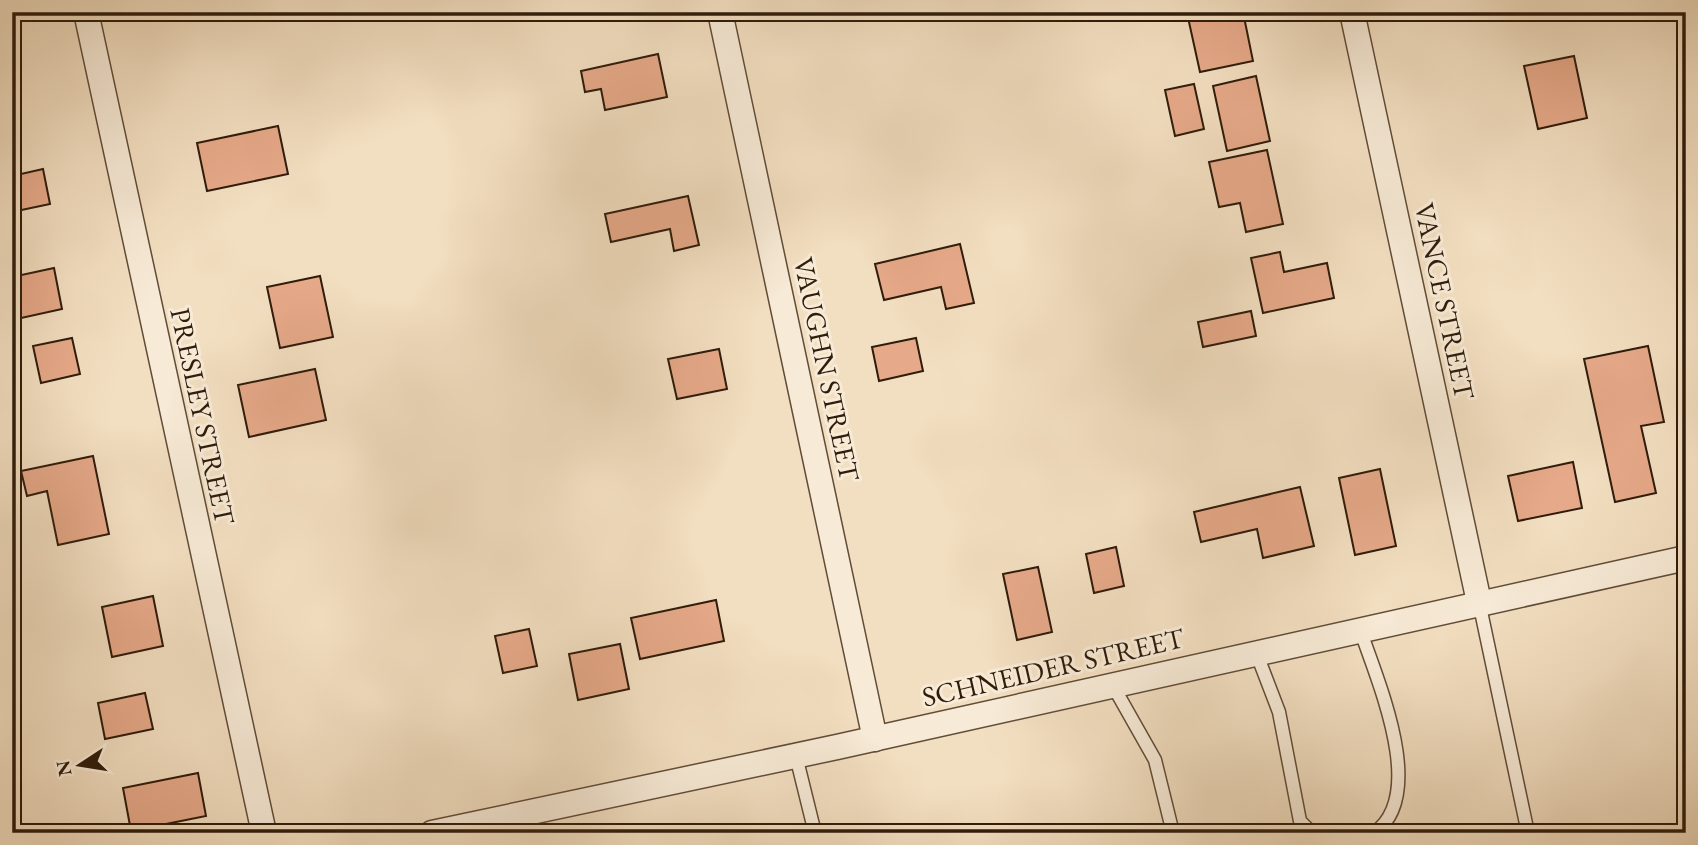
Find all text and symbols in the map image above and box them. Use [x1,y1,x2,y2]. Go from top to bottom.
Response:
street label: VANCE STREET [1407,199,1483,403]
street label: VAUGHN STREET [786,254,868,485]
street label: PRESLEY STREET [162,305,244,528]
street label: SCHNEIDER STREET [919,619,1188,715]
north arrow [46,730,116,800]
text: N [50,758,78,779]

